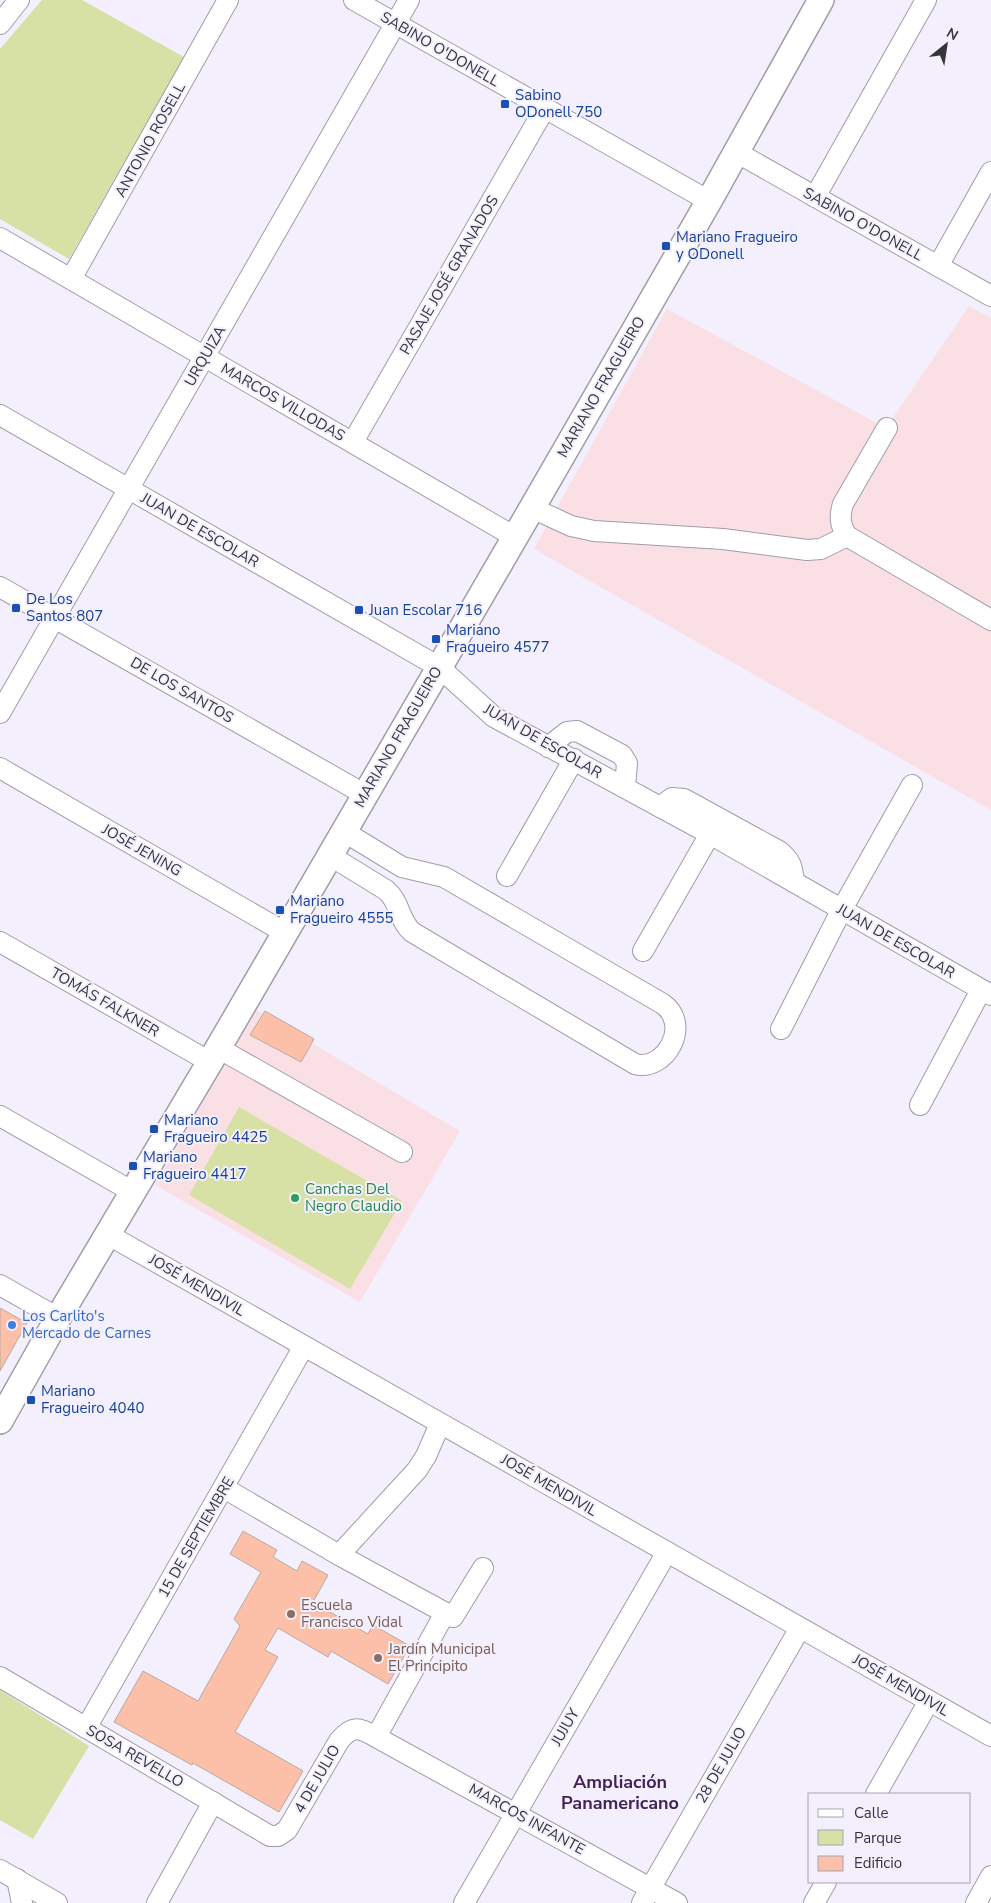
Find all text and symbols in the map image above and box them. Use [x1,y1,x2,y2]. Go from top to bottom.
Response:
street label: SABINO O'DONELL [377,7,503,91]
north arrow [921,20,971,70]
text: N [943,23,962,45]
street label: ANTONIO ROSELL [110,79,190,201]
place label: Sabino ODonell 750 [515,85,602,122]
marker: Sabino ODonell 750 [499,98,511,110]
street label: SABINO O'DONELL [799,183,927,265]
street label: PASAJE JOSÉ GRANADOS [395,192,503,358]
place label: Mariano Fragueiro y ODonell [676,227,798,264]
marker: Mariano Fragueiro y ODonell [660,240,672,252]
street label: MARIANO FRAGUEIRO [552,313,650,461]
street label: URQUIZA [180,322,230,390]
street label: MARCOS VILLODAS [217,358,349,446]
street label: JUAN DE ESCOLAR [136,488,263,572]
place label: De Los Santos 807 [26,589,103,626]
place label: Juan Escolar 716 [368,600,482,620]
marker: De Los Santos 807 [10,602,22,614]
marker: Juan Escolar 716 [353,604,365,616]
place label: Mariano Fragueiro 4577 [446,620,549,657]
marker: Mariano Fragueiro 4577 [430,633,442,645]
street label: DE LOS SANTOS [127,652,237,728]
street label: MARIANO FRAGUEIRO [349,663,447,811]
street label: JUAN DE ESCOLAR [479,699,606,783]
street label: JOSÉ JENING [98,819,185,881]
place label: Mariano Fragueiro 4555 [290,891,393,928]
street label: JUAN DE ESCOLAR [832,899,959,983]
marker: Mariano Fragueiro 4555 [274,904,286,916]
street label: TOMÁS FALKNER [47,963,163,1041]
place label: Mariano Fragueiro 4425 [164,1110,267,1147]
marker: Mariano Fragueiro 4425 [148,1123,160,1135]
place label: Mariano Fragueiro 4417 [143,1147,246,1184]
marker: Mariano Fragueiro 4417 [127,1160,139,1172]
place label: Canchas Del Negro Claudio [305,1179,402,1216]
marker: Canchas Del Negro Claudio [289,1192,301,1204]
street label: JOSÉ MENDIVIL [144,1249,249,1321]
place label: Los Carlito's Mercado de Carnes [22,1306,151,1343]
marker: Los Carlito's Mercado de Carnes [6,1319,18,1331]
place label: Mariano Fragueiro 4040 [41,1381,144,1418]
marker: Mariano Fragueiro 4040 [25,1394,37,1406]
street label: JOSÉ MENDIVIL [496,1449,601,1521]
street label: 15 DE SEPTIEMBRE [153,1473,239,1601]
place label: Escuela Francisco Vidal [301,1595,403,1632]
marker: Escuela Francisco Vidal [285,1608,297,1620]
place label: Jardín Municipal El Principito [387,1639,496,1676]
street label: JOSÉ MENDIVIL [848,1649,953,1721]
marker: Jardín Municipal El Principito [372,1652,384,1664]
street label: JUJUY [546,1704,584,1750]
street label: SOSA REVELLO [82,1720,188,1792]
street label: 28 DE JULIO [691,1723,751,1807]
street label: 4 DE JULIO [289,1741,345,1817]
district label: Ampliación Panamericano [561,1770,679,1815]
street label: MARCOS INFANTE [465,1779,589,1859]
legend [808,1793,971,1883]
text: Calle [854,1803,889,1823]
text: Parque [854,1828,902,1848]
text: Edificio [854,1853,902,1873]

